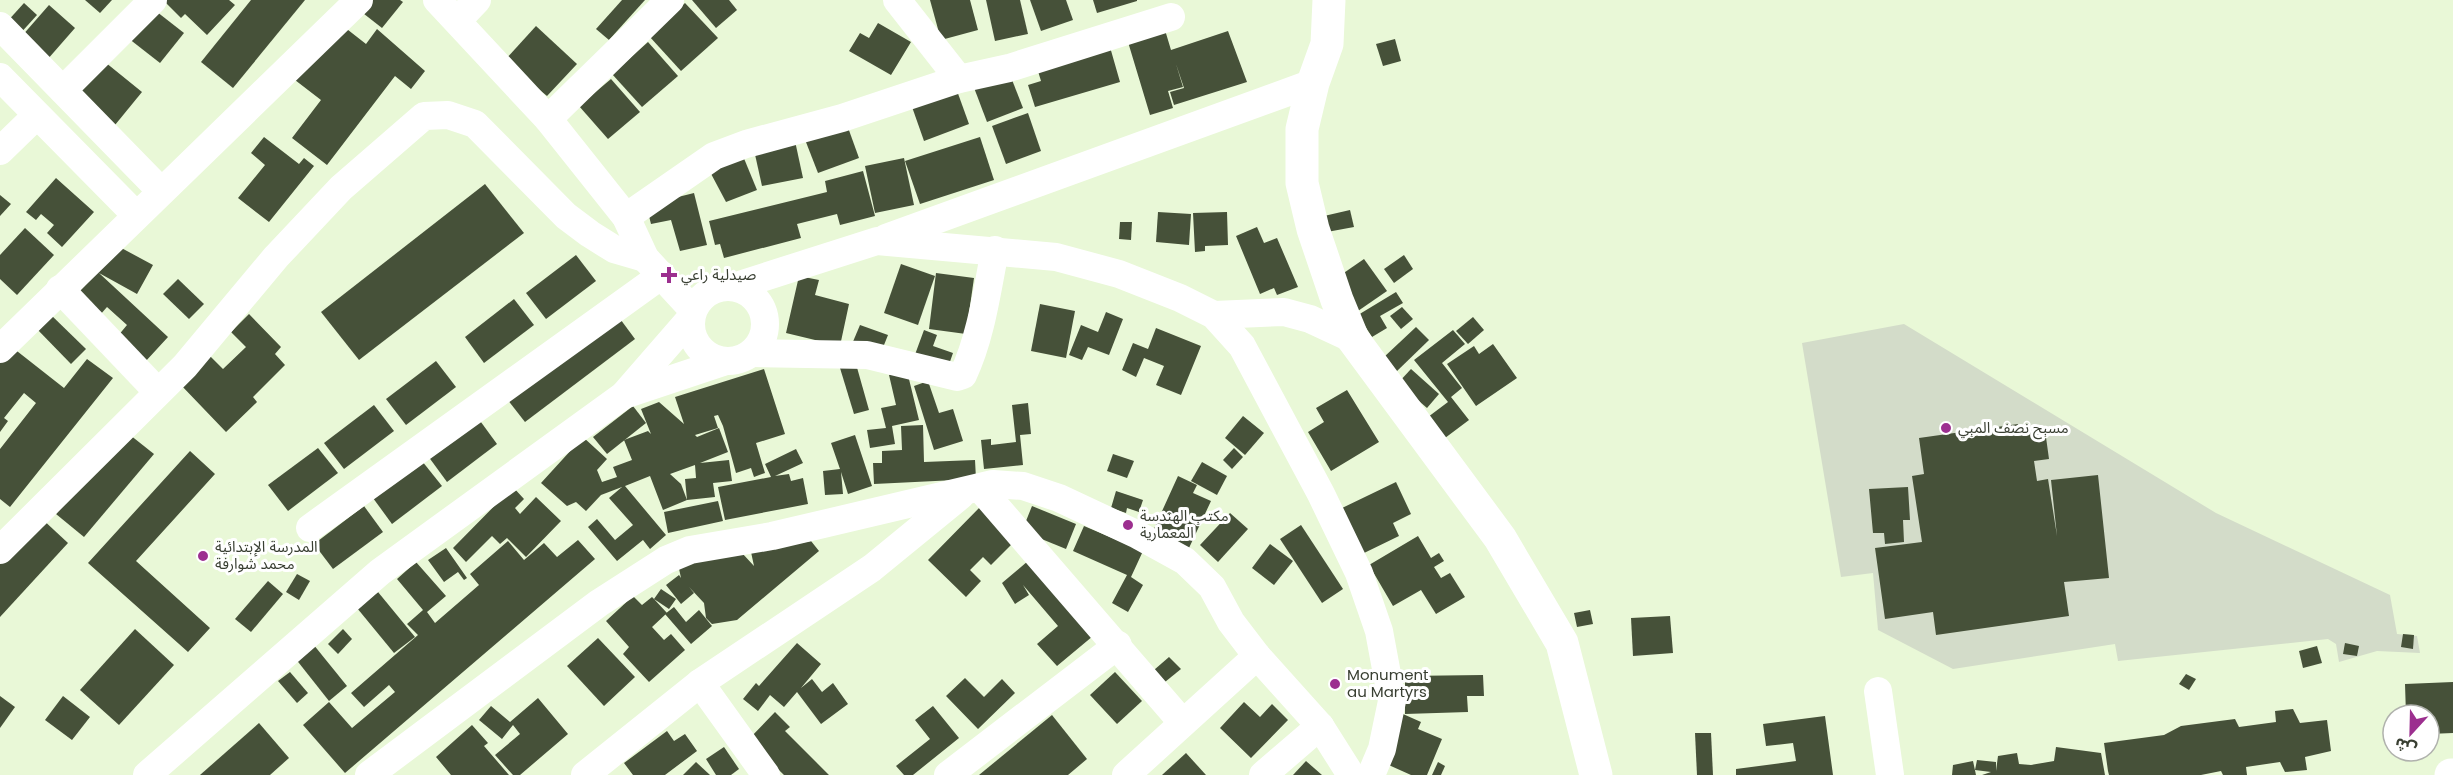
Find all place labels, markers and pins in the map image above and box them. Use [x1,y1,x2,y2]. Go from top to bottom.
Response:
place label: صيدلية راعي [681,264,756,286]
marker: صيدلية راعي [662,268,676,282]
place label: مسبح نصف المبي [1958,417,2069,440]
marker: مسبح نصف المبي [1939,421,1953,435]
place label: مكتب الهندسة المعمارية [1140,505,1229,543]
marker: مكتب الهندسة المعمارية [1121,518,1135,532]
place label: المدرسة الإبتدائية محمد شوارفة [215,536,318,574]
marker: المدرسة الإبتدائية محمد شوارفة [196,549,210,563]
place label: Monument au Martyrs [1347,664,1429,702]
marker: Monument au Martyrs [1328,677,1342,691]

